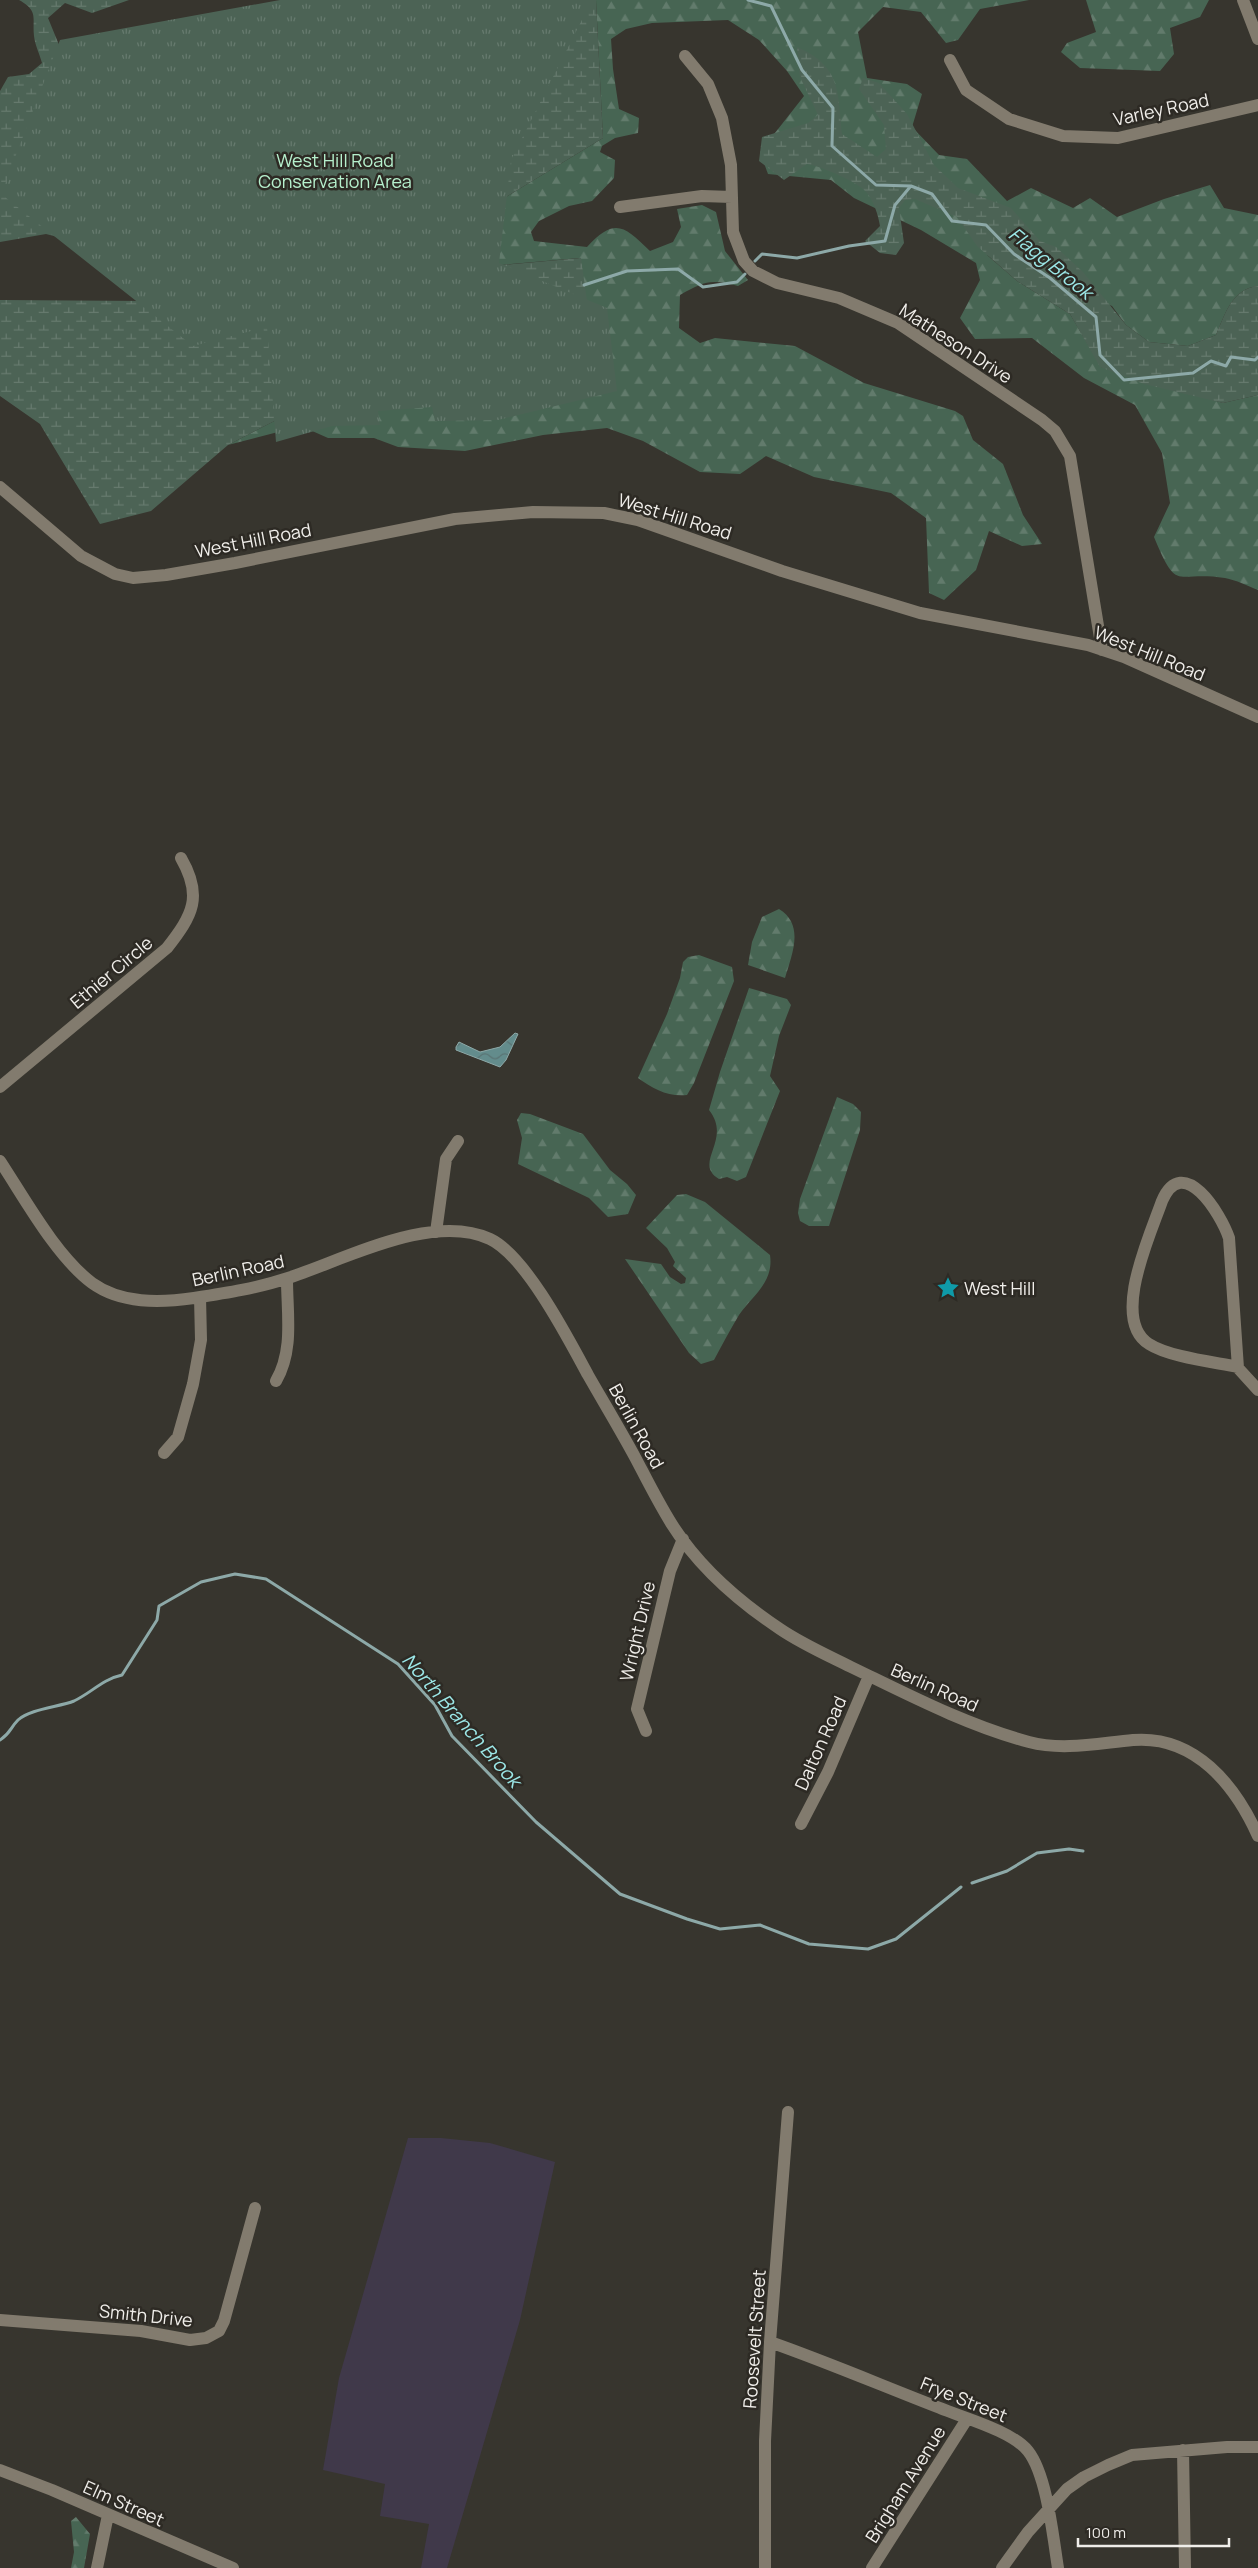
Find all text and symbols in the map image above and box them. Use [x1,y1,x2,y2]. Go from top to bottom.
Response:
street label: Varley Road [1111,87,1211,131]
park label: West Hill Road Conservation Area [258,148,412,193]
water label: Flagg Brook [1004,221,1100,307]
street label: Matheson Drive [895,298,1017,388]
street label: West Hill Road [615,487,735,545]
street label: West Hill Road [193,517,313,563]
street label: West Hill Road [1091,620,1209,686]
street label: Ethier Circle [65,930,157,1014]
street label: Berlin Road [190,1249,286,1291]
place icon: West Hill [935,1275,961,1301]
place label: West Hill [964,1276,1035,1300]
street label: Berlin Road [604,1379,670,1473]
street label: Wright Drive [614,1579,660,1683]
water label: North Branch Brook [397,1648,529,1794]
street label: Berlin Road [887,1657,983,1717]
street label: Dalton Road [789,1692,851,1794]
street label: Roosevelt Street [737,2269,771,2409]
street label: Smith Drive [98,2298,194,2332]
street label: Frye Street [917,2371,1011,2427]
street label: Brigham Avenue [859,2421,951,2547]
street label: Elm Street [80,2475,168,2531]
scale bar [1078,2516,1229,2548]
text: 100 m [1086,2522,1126,2543]

